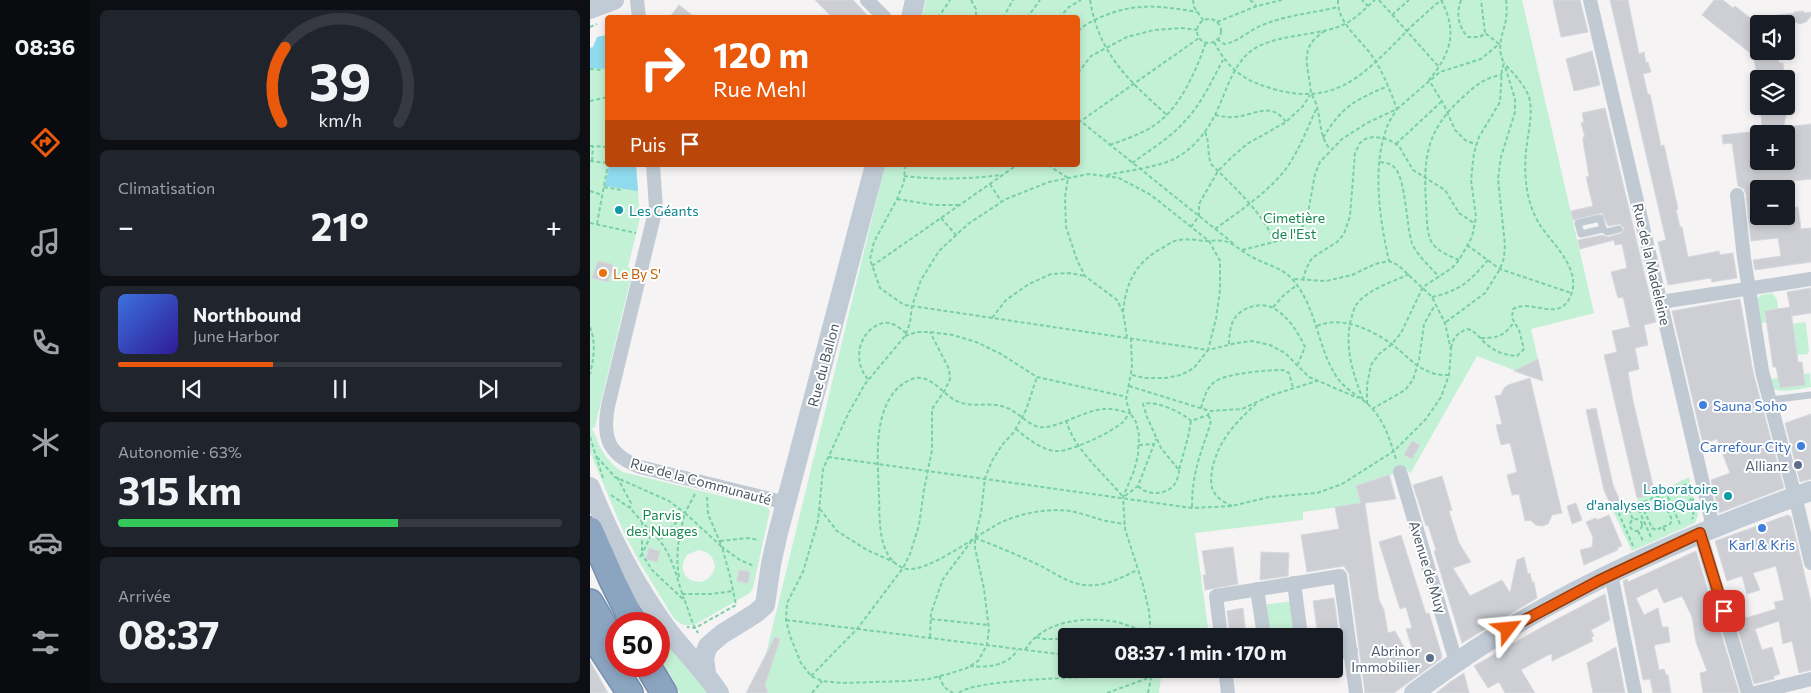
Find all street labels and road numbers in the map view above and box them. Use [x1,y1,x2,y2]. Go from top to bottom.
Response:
street label: Rue de la Madeleine [1630,201,1674,327]
street label: Rue du Ballon [804,321,842,409]
street label: Rue de la Communauté [629,454,773,508]
street label: Avenue de Muy [1406,519,1450,615]

